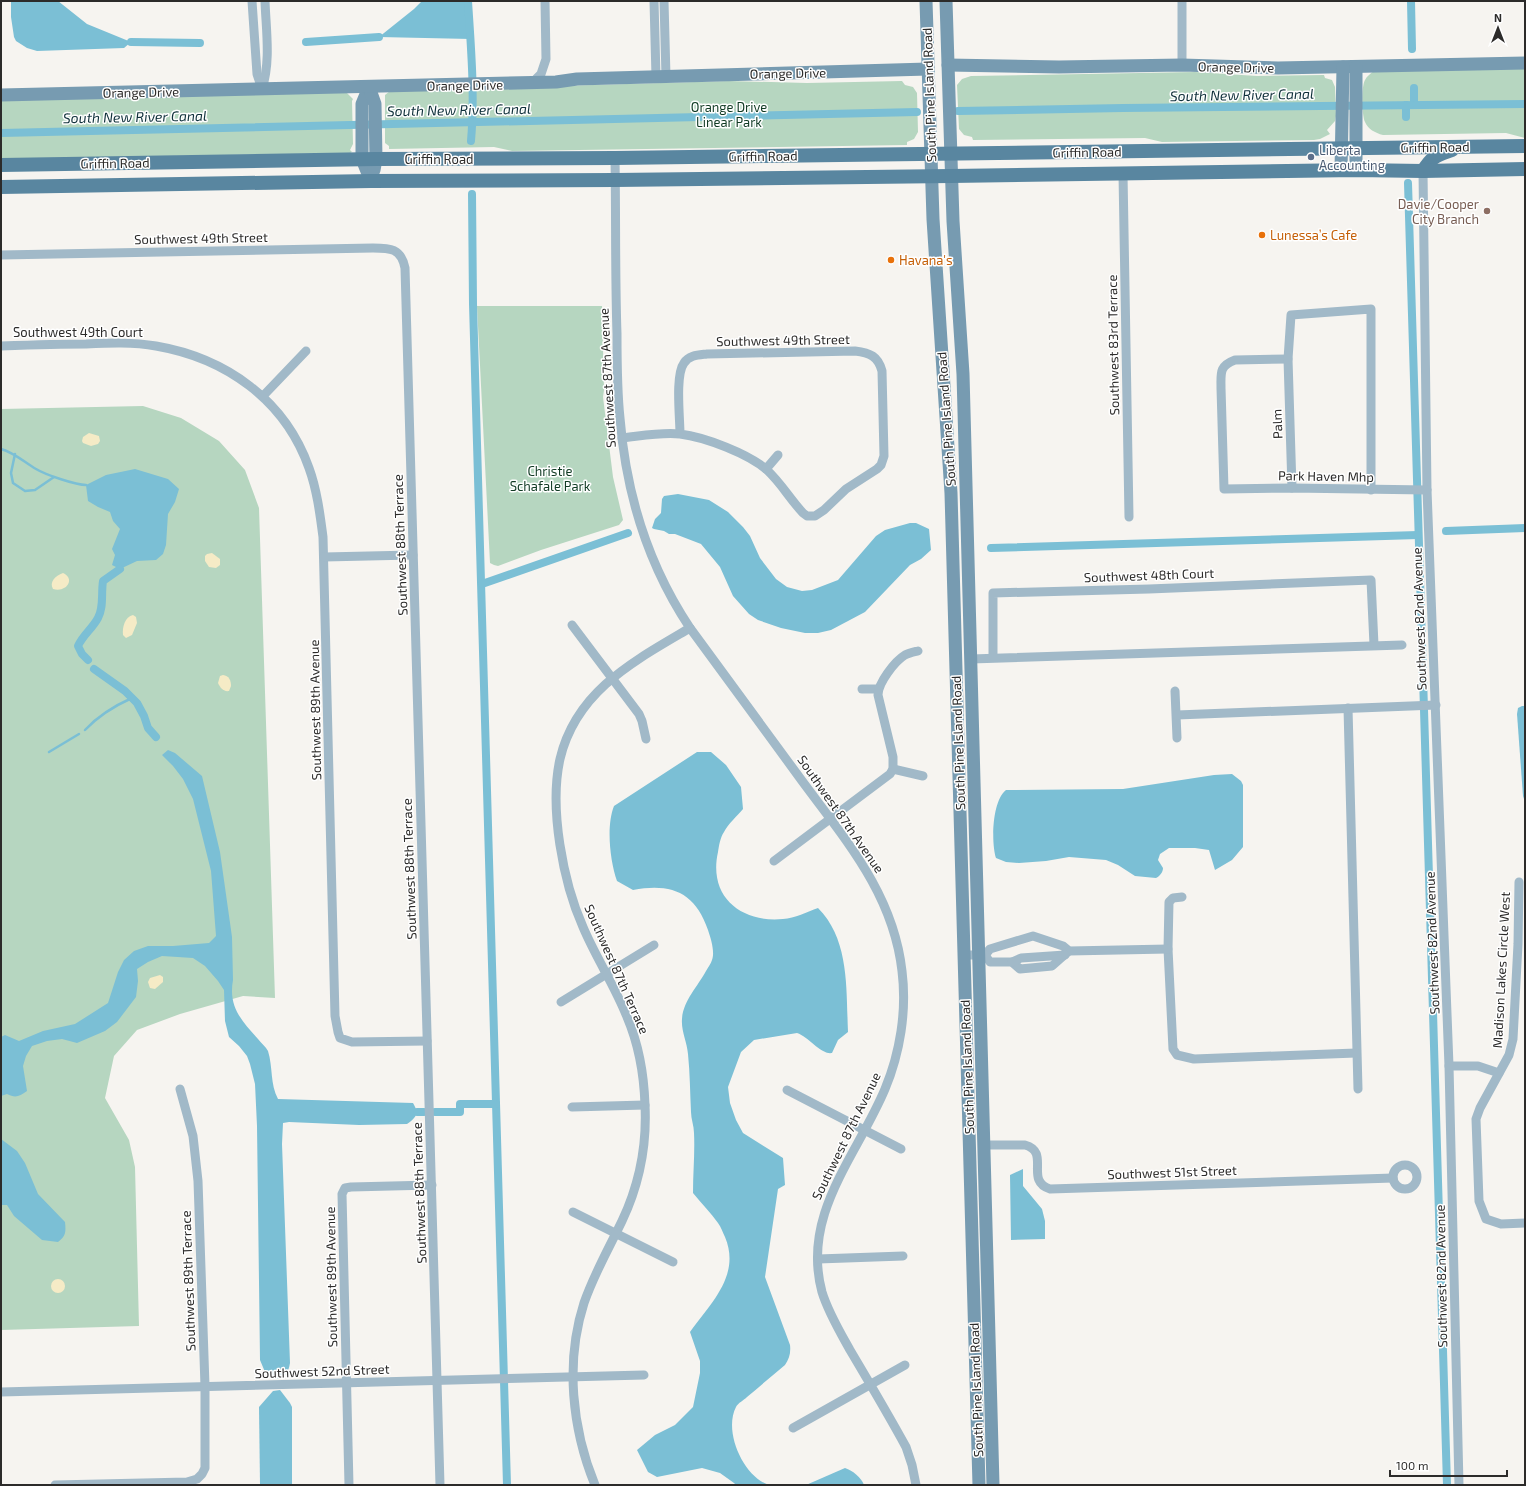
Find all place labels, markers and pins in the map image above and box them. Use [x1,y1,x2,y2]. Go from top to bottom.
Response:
place label: Liberta Accounting [1319,142,1385,173]
marker: Liberta Accounting [1306,152,1316,162]
place label: Davie/Cooper City Branch [1398,196,1479,227]
marker: Davie/Cooper City Branch [1482,206,1492,216]
place label: Lunessa’s Cafe [1270,227,1357,243]
marker: Lunessa’s Cafe [1257,230,1267,240]
place label: Havana's [899,252,953,268]
marker: Havana's [886,255,896,265]

